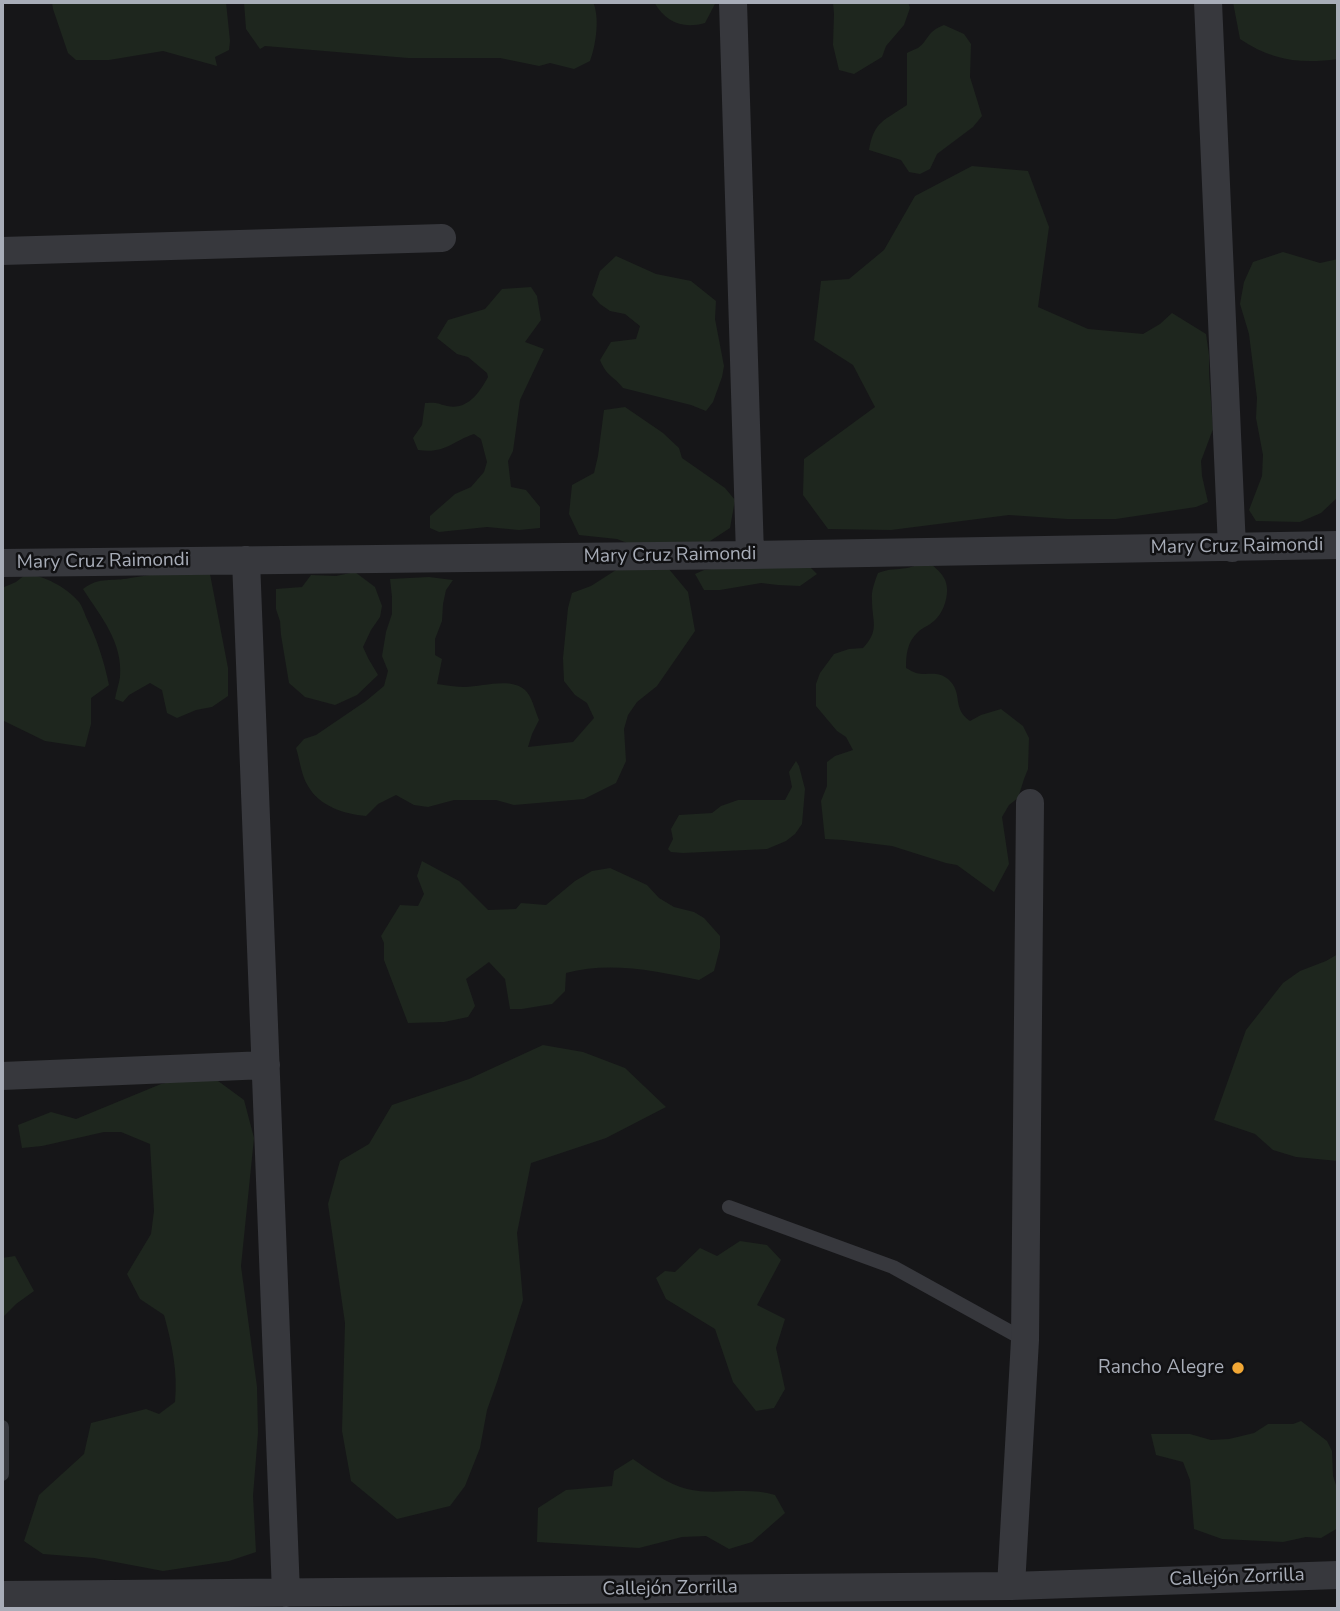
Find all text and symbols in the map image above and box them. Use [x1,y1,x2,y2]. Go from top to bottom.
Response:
street label: Mary Cruz Raimondi [1151,534,1323,560]
street label: Mary Cruz Raimondi [584,543,756,569]
street label: Mary Cruz Raimondi [17,549,189,575]
place label: Rancho Alegre [1098,1357,1224,1379]
marker: Rancho Alegre [1230,1360,1246,1376]
street label: Callejón Zorrilla [1169,1564,1305,1592]
street label: Callejón Zorrilla [602,1576,738,1602]

